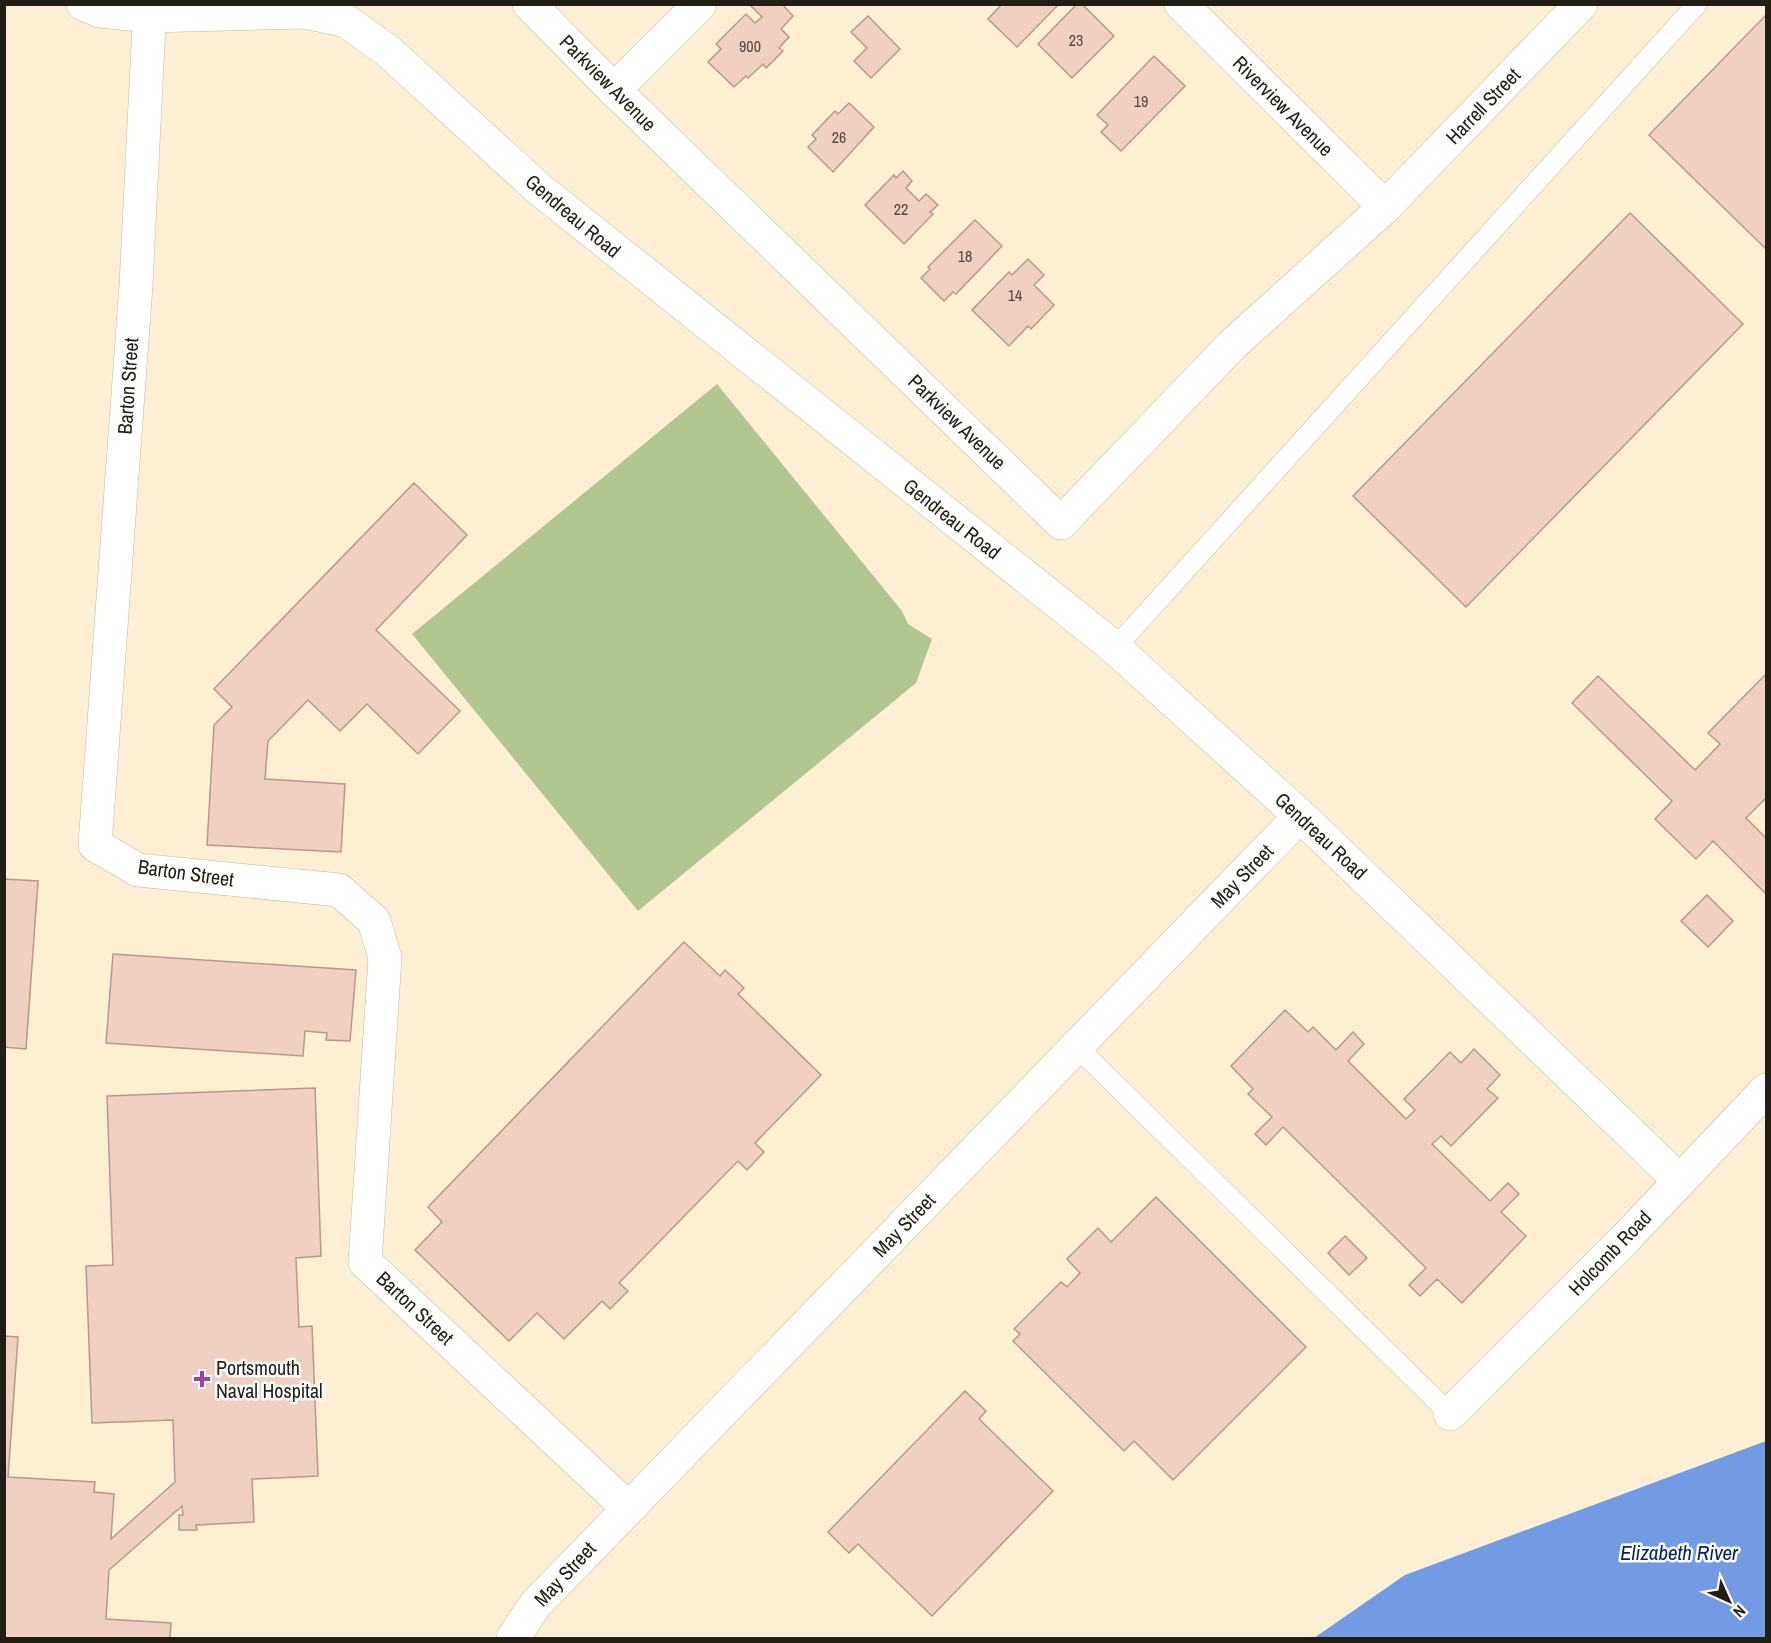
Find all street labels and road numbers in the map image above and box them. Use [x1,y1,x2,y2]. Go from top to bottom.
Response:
street label: Parkview Avenue [554,28,663,137]
street label: Riverview Avenue [1227,49,1340,162]
street label: Harrell Street [1439,61,1526,150]
street label: Gendreau Road [520,168,627,263]
street label: Barton Street [111,336,144,435]
street label: Parkview Avenue [902,368,1012,475]
street label: Gendreau Road [898,472,1007,565]
street label: Gendreau Road [1269,786,1373,885]
street label: May Street [1204,837,1279,914]
street label: Barton Street [136,852,236,893]
street label: May Street [866,1186,941,1263]
street label: Holcomb Road [1562,1204,1657,1301]
street label: Barton Street [371,1265,460,1351]
street label: May Street [528,1535,602,1612]

